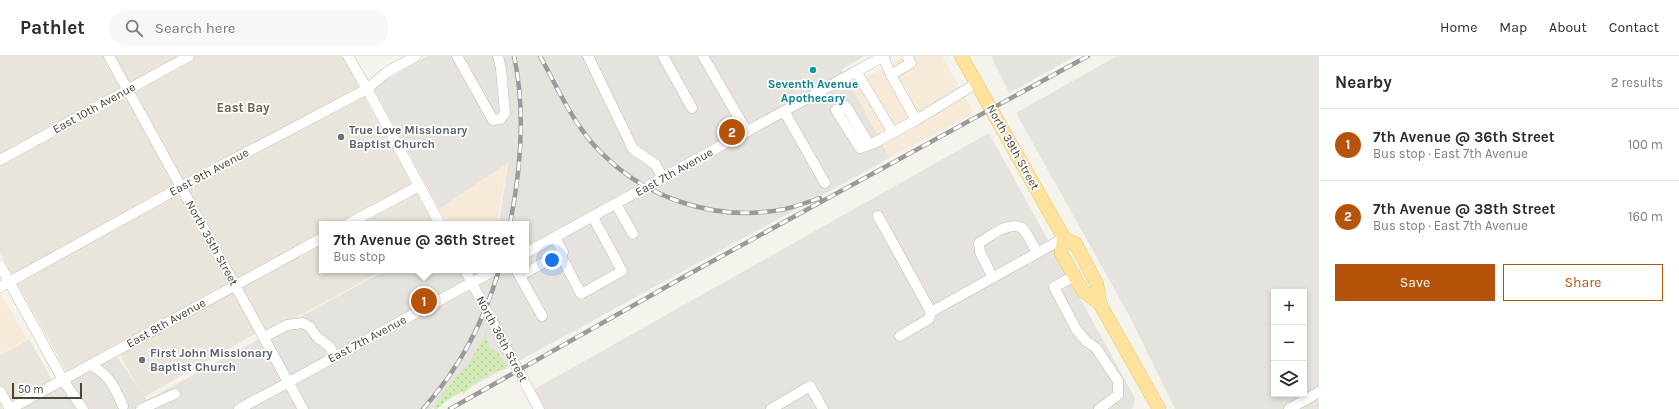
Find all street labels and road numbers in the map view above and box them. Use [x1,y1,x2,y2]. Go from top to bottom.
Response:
street label: East 10th Avenue [50,80,138,136]
street label: North 39th Street [984,102,1042,192]
street label: East 9th Avenue [167,145,251,199]
street label: East 7th Avenue [633,145,715,199]
street label: North 35th Street [183,198,241,288]
street label: North 36th Street [473,294,531,385]
street label: East 8th Avenue [124,295,208,351]
street label: East 7th Avenue [325,312,409,366]

